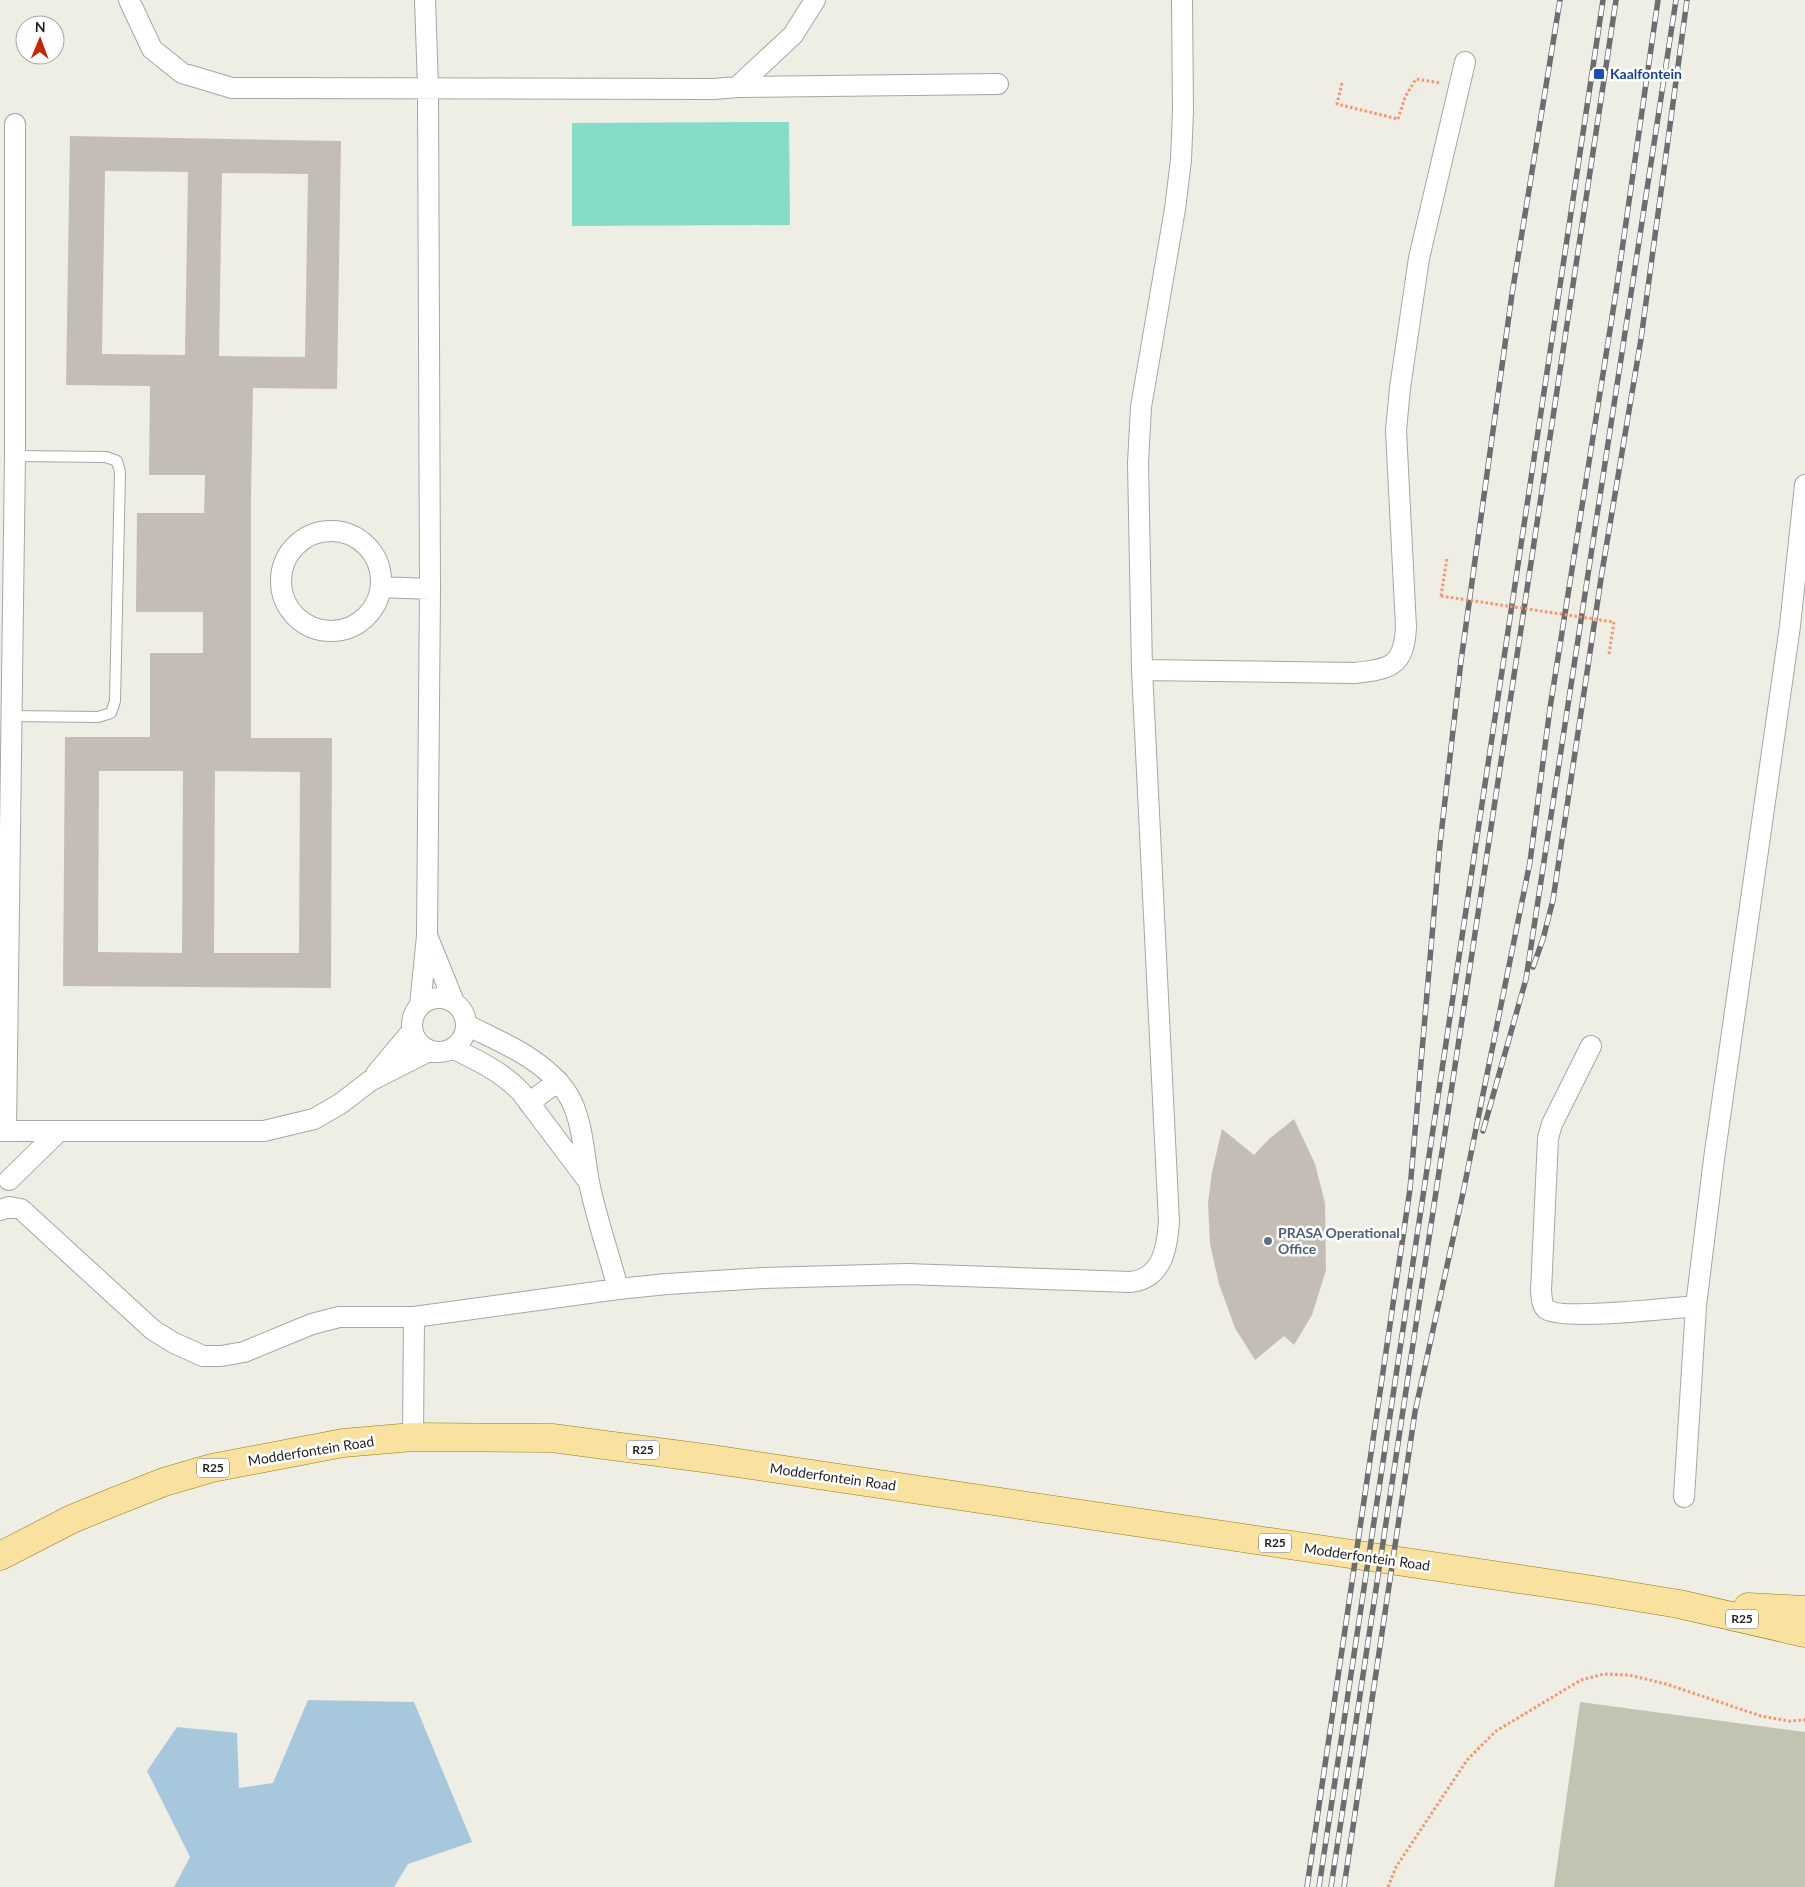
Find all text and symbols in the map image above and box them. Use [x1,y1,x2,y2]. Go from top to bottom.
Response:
north arrow [15,15,65,65]
text: N [35,18,46,35]
place label: Kaalfontein [1610,65,1682,82]
marker: Kaalfontein [1592,67,1606,81]
place label: PRASA Operational Office [1278,1224,1400,1257]
marker: PRASA Operational Office [1262,1235,1274,1247]
street label: Modderfontein Road [247,1432,375,1469]
road number: R25 [627,1440,659,1460]
road number: R25 [197,1459,229,1478]
street label: Modderfontein Road [769,1459,897,1494]
road number: R25 [1259,1534,1291,1552]
street label: Modderfontein Road [1303,1539,1431,1574]
road number: R25 [1726,1610,1758,1628]

